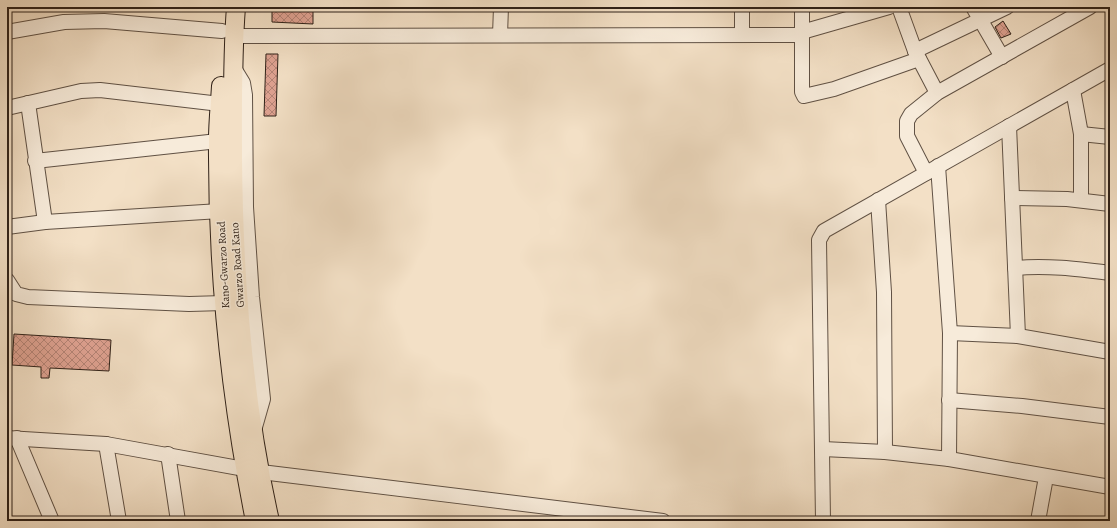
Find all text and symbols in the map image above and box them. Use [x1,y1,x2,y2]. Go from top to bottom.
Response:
street label: Kano-Gwarzo Road [214,221,233,309]
street label: Gwarzo Road Kano [227,221,248,308]

